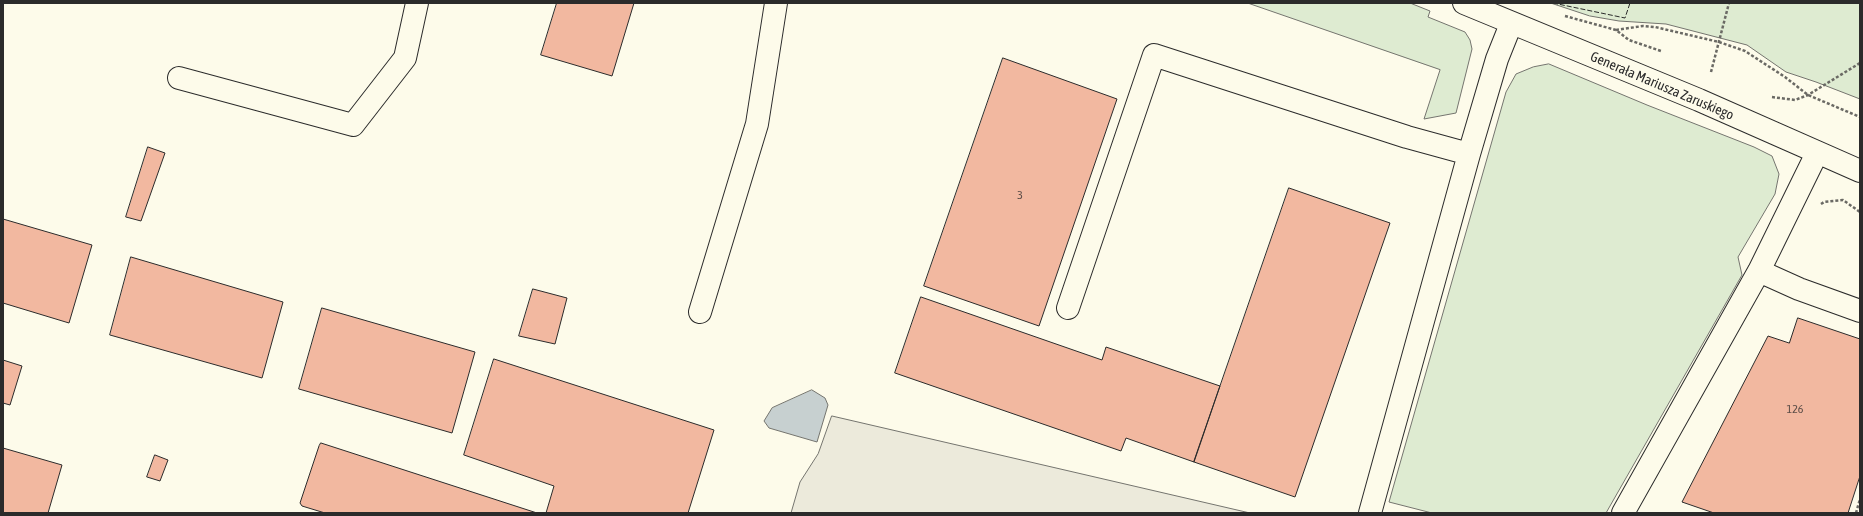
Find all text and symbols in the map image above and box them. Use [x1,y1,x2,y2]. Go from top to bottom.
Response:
street label: Generała Mariusza Zaruskiego [1588,48,1736,124]
house number: 3 [1017,188,1023,202]
house number: 126 [1787,402,1803,416]

